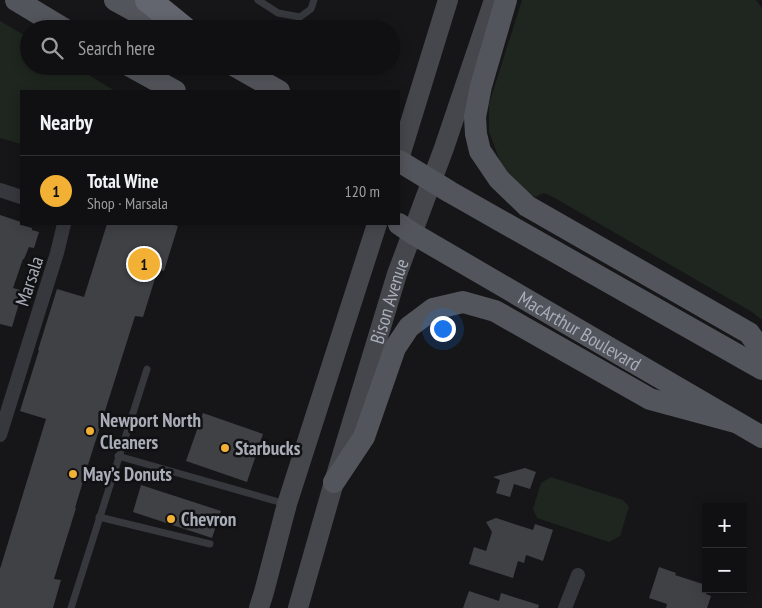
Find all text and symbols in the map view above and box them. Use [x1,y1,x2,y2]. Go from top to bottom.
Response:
search box [20,20,400,75]
icon: search [38,34,66,62]
text: Search here [78,36,155,60]
text: Nearby [40,109,93,136]
text: Total Wine [87,169,159,193]
text: 1 [52,181,60,201]
text: 120 m [345,181,380,201]
text: Shop · Marsala [87,193,168,213]
pin: 1 [128,245,160,283]
street label: Marsala [10,253,48,309]
street label: Bison Avenue [365,255,414,347]
street label: MacArthur Boulevard [514,286,645,376]
your location [430,316,456,342]
place label: Newport North Cleaners [100,408,201,454]
marker: Newport North Cleaners [84,425,96,437]
place label: Starbucks [235,436,301,460]
marker: Starbucks [219,442,231,454]
place label: May’s Donuts [83,462,172,486]
marker: May’s Donuts [67,468,79,480]
map controls [702,503,747,593]
button: + [702,503,747,548]
place label: Chevron [181,507,236,531]
marker: Chevron [165,513,177,525]
button: − [702,548,747,593]

